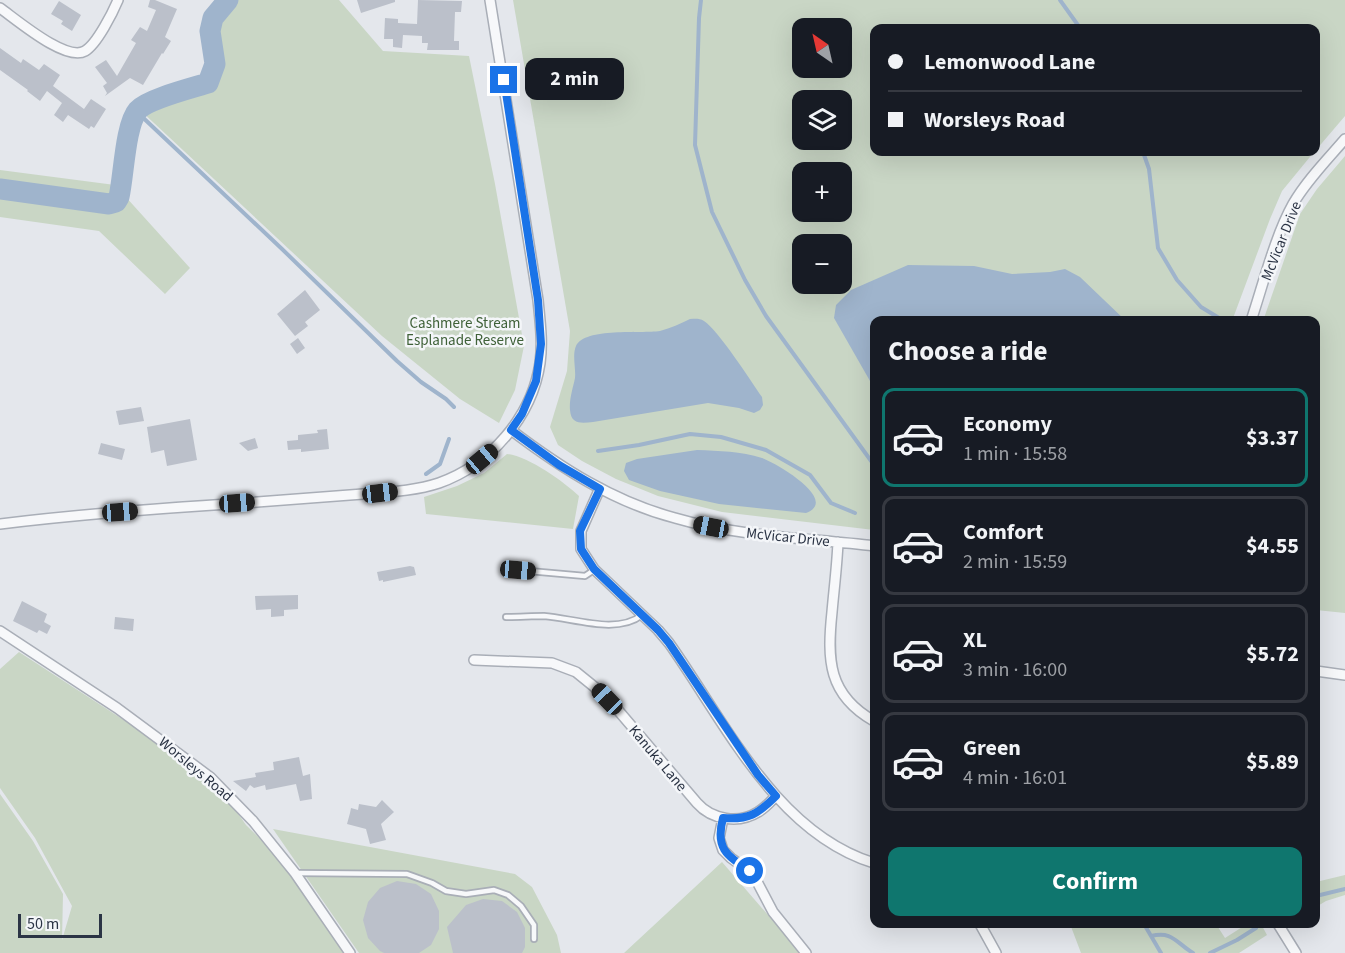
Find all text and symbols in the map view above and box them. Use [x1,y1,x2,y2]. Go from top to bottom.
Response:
north arrow [792,18,852,78]
map controls [792,18,852,294]
text: Lemonwood Lane [924,46,1095,78]
callout: 2 min [525,59,624,101]
text: 2 min [550,65,599,93]
route end [490,66,517,93]
button: layers [792,90,852,150]
text: Worsleys Road [924,104,1065,136]
button: + [792,162,852,222]
street label: McVicar Drive [1256,198,1307,284]
button: − [792,234,852,294]
park label: Cashmere Stream Esplanade Reserve [406,313,524,351]
text: Choose a ride [888,332,1048,371]
text: Economy [963,408,1052,440]
icon: car [891,411,945,465]
text: $3.37 [1246,422,1299,454]
text: 1 min · 15:58 [963,440,1067,468]
car [462,441,502,477]
car [361,482,399,504]
car [218,493,256,513]
car [101,502,139,522]
car [692,515,730,539]
text: Comfort [963,516,1044,548]
icon: car [891,519,945,573]
street label: McVicar Drive [745,523,831,552]
text: $4.55 [1246,530,1299,562]
text: 2 min · 15:59 [963,548,1067,576]
car [499,559,537,581]
text: XL [963,624,987,656]
icon: car [891,627,945,681]
text: $5.72 [1246,638,1299,670]
text: 3 min · 16:00 [963,656,1067,684]
car [588,680,626,718]
street label: Kanuka Lane [624,721,692,796]
street label: Worsleys Road [154,732,237,807]
text: Green [963,732,1021,764]
icon: car [891,735,945,789]
text: $5.89 [1246,746,1299,778]
text: 4 min · 16:01 [963,764,1067,792]
button: Confirm [888,847,1302,916]
route start [736,857,763,884]
scale bar [18,911,102,938]
text: 50 m [27,913,59,935]

